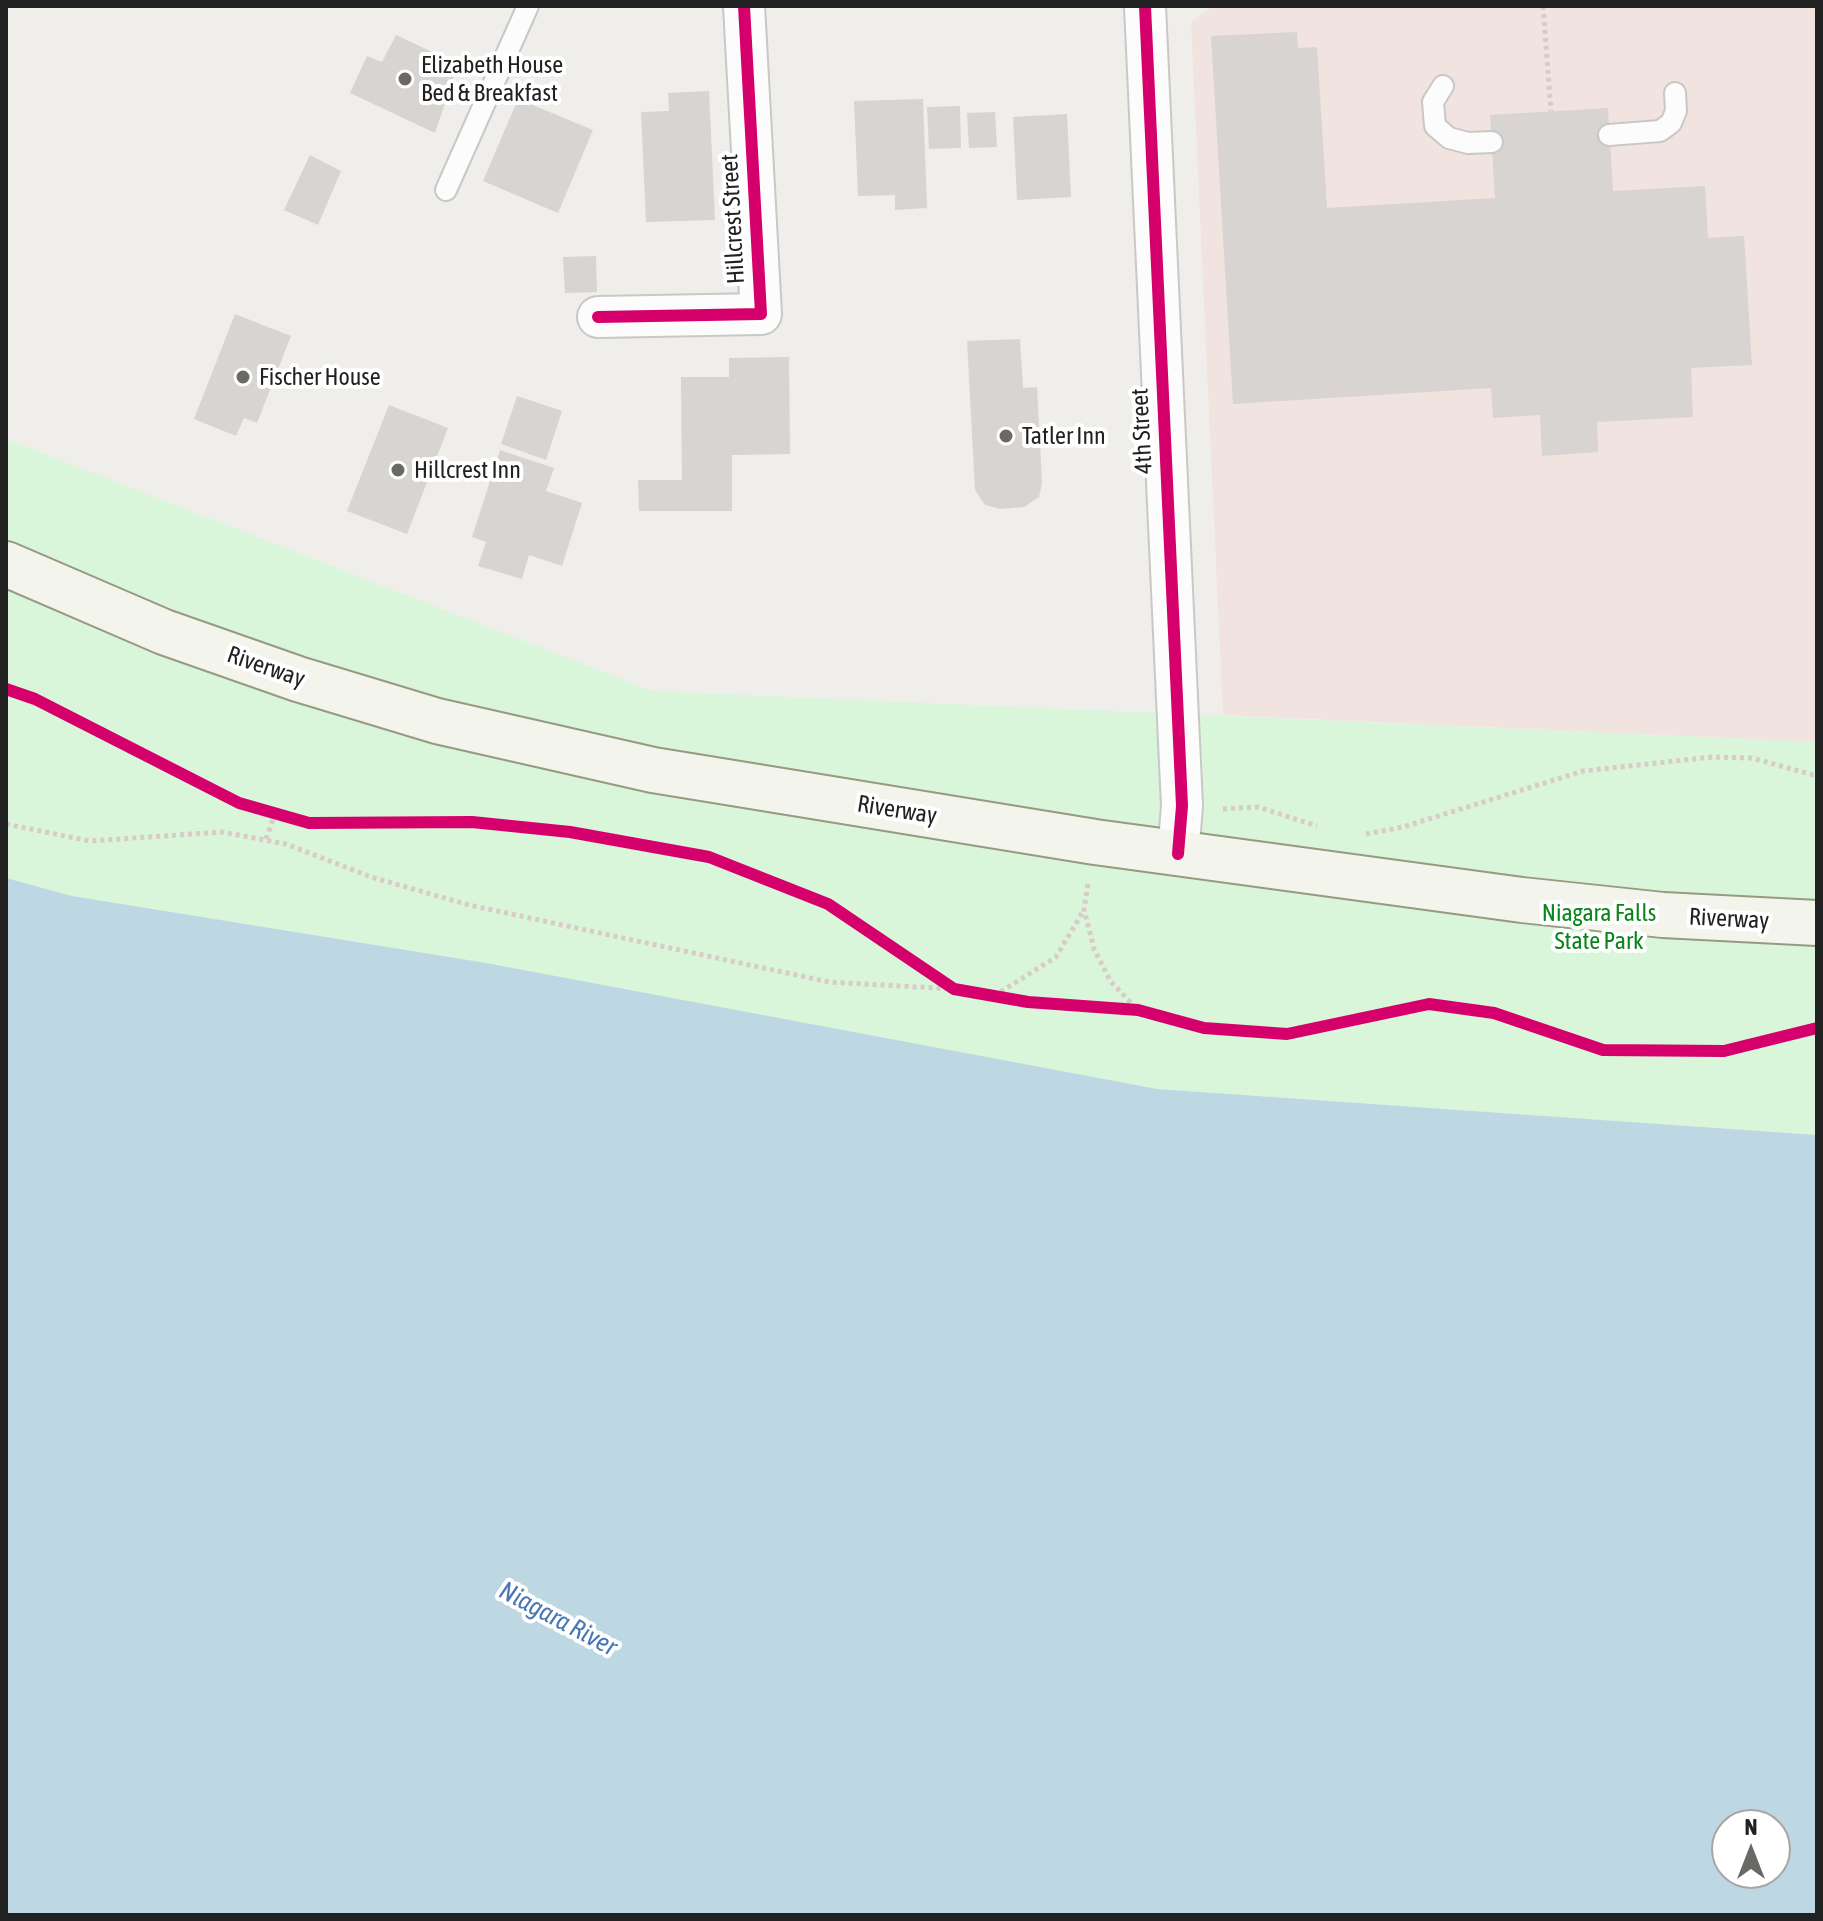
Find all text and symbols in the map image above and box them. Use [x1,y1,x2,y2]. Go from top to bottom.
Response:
place label: Elizabeth House Bed & Breakfast [421,51,563,107]
marker: Elizabeth House Bed & Breakfast [396,70,414,88]
street label: Hillcrest Street [715,153,751,285]
place label: Fischer House [259,363,381,391]
marker: Fischer House [234,368,252,386]
street label: 4th Street [1125,387,1159,475]
place label: Tatler Inn [1022,422,1106,450]
marker: Tatler Inn [997,427,1015,445]
place label: Hillcrest Inn [414,456,521,484]
marker: Hillcrest Inn [389,461,407,479]
street label: Riverway [223,640,309,694]
street label: Riverway [855,789,939,831]
park label: Niagara Falls State Park [1542,899,1656,955]
street label: Riverway [1688,903,1770,935]
water label: Niagara River [494,1575,622,1663]
north arrow [1711,1809,1791,1889]
text: N [1745,1814,1757,1840]

